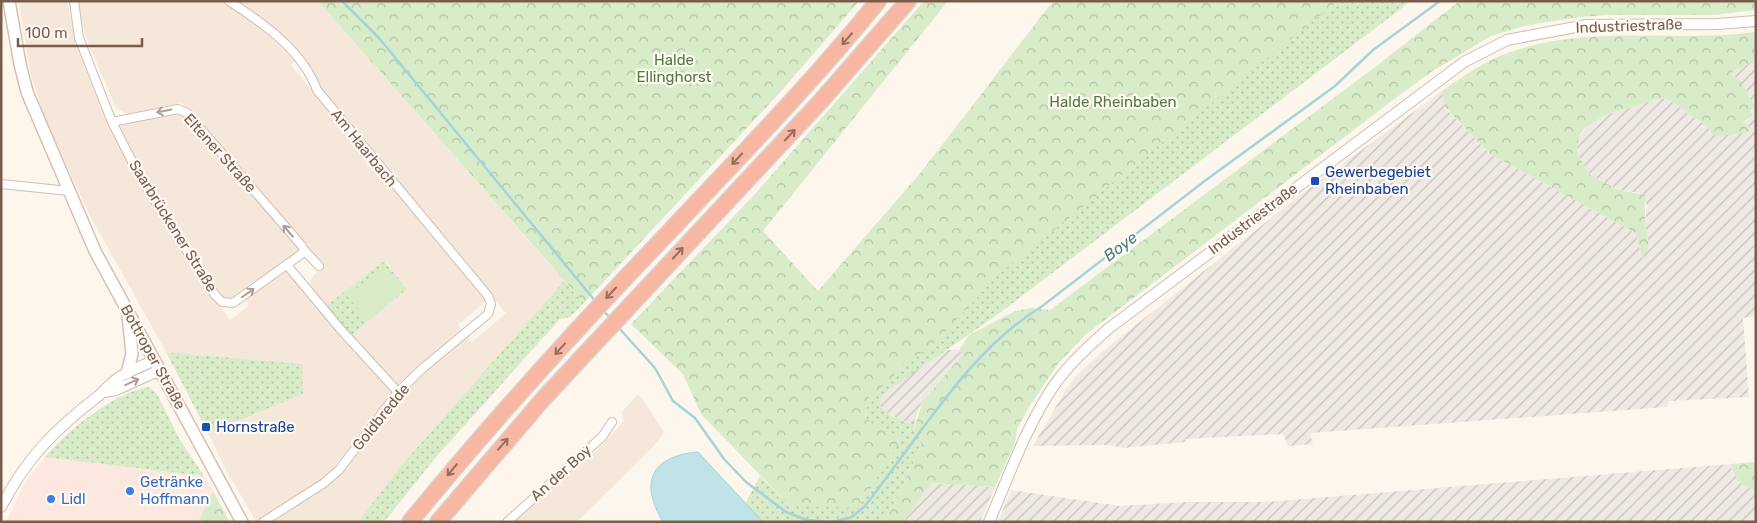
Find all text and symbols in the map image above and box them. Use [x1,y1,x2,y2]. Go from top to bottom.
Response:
scale bar [18,15,141,47]
street label: Industriestraße [1575,15,1683,37]
text: 100 m [25,24,67,42]
one-way arrow [841,32,853,45]
park label: Halde Ellinghorst [636,51,712,86]
park label: Halde Rheinbaben [1049,93,1177,111]
street label: Am Haarbach [327,106,401,190]
one-way arrow [156,107,172,117]
street label: Eltener Straße [180,110,260,196]
one-way arrow [784,128,795,141]
one-way arrow [731,152,743,165]
street label: Saarbrückener Straße [125,157,221,295]
place label: Gewerbegebiet Rheinbaben [1325,163,1431,198]
marker: Gewerbegebiet Rheinbaben [1309,175,1321,187]
street label: Industriestraße [1205,180,1301,258]
one-way arrow [283,224,294,237]
water label: Boye [1100,228,1141,265]
one-way arrow [672,247,684,259]
one-way arrow [605,287,617,299]
one-way arrow [240,288,254,298]
street label: Bottroper Straße [117,301,189,413]
one-way arrow [554,342,566,355]
one-way arrow [124,377,139,387]
street label: Goldbredde [349,380,413,454]
place label: Hornstraße [216,418,295,436]
marker: Hornstraße [200,421,212,433]
one-way arrow [497,438,509,451]
street label: An der Boy [527,441,595,505]
one-way arrow [447,464,458,477]
place label: Getränke Hoffmann [140,473,209,508]
marker: Getränke Hoffmann [124,485,136,497]
place label: Lidl [61,490,86,508]
marker: Lidl [45,493,57,505]

